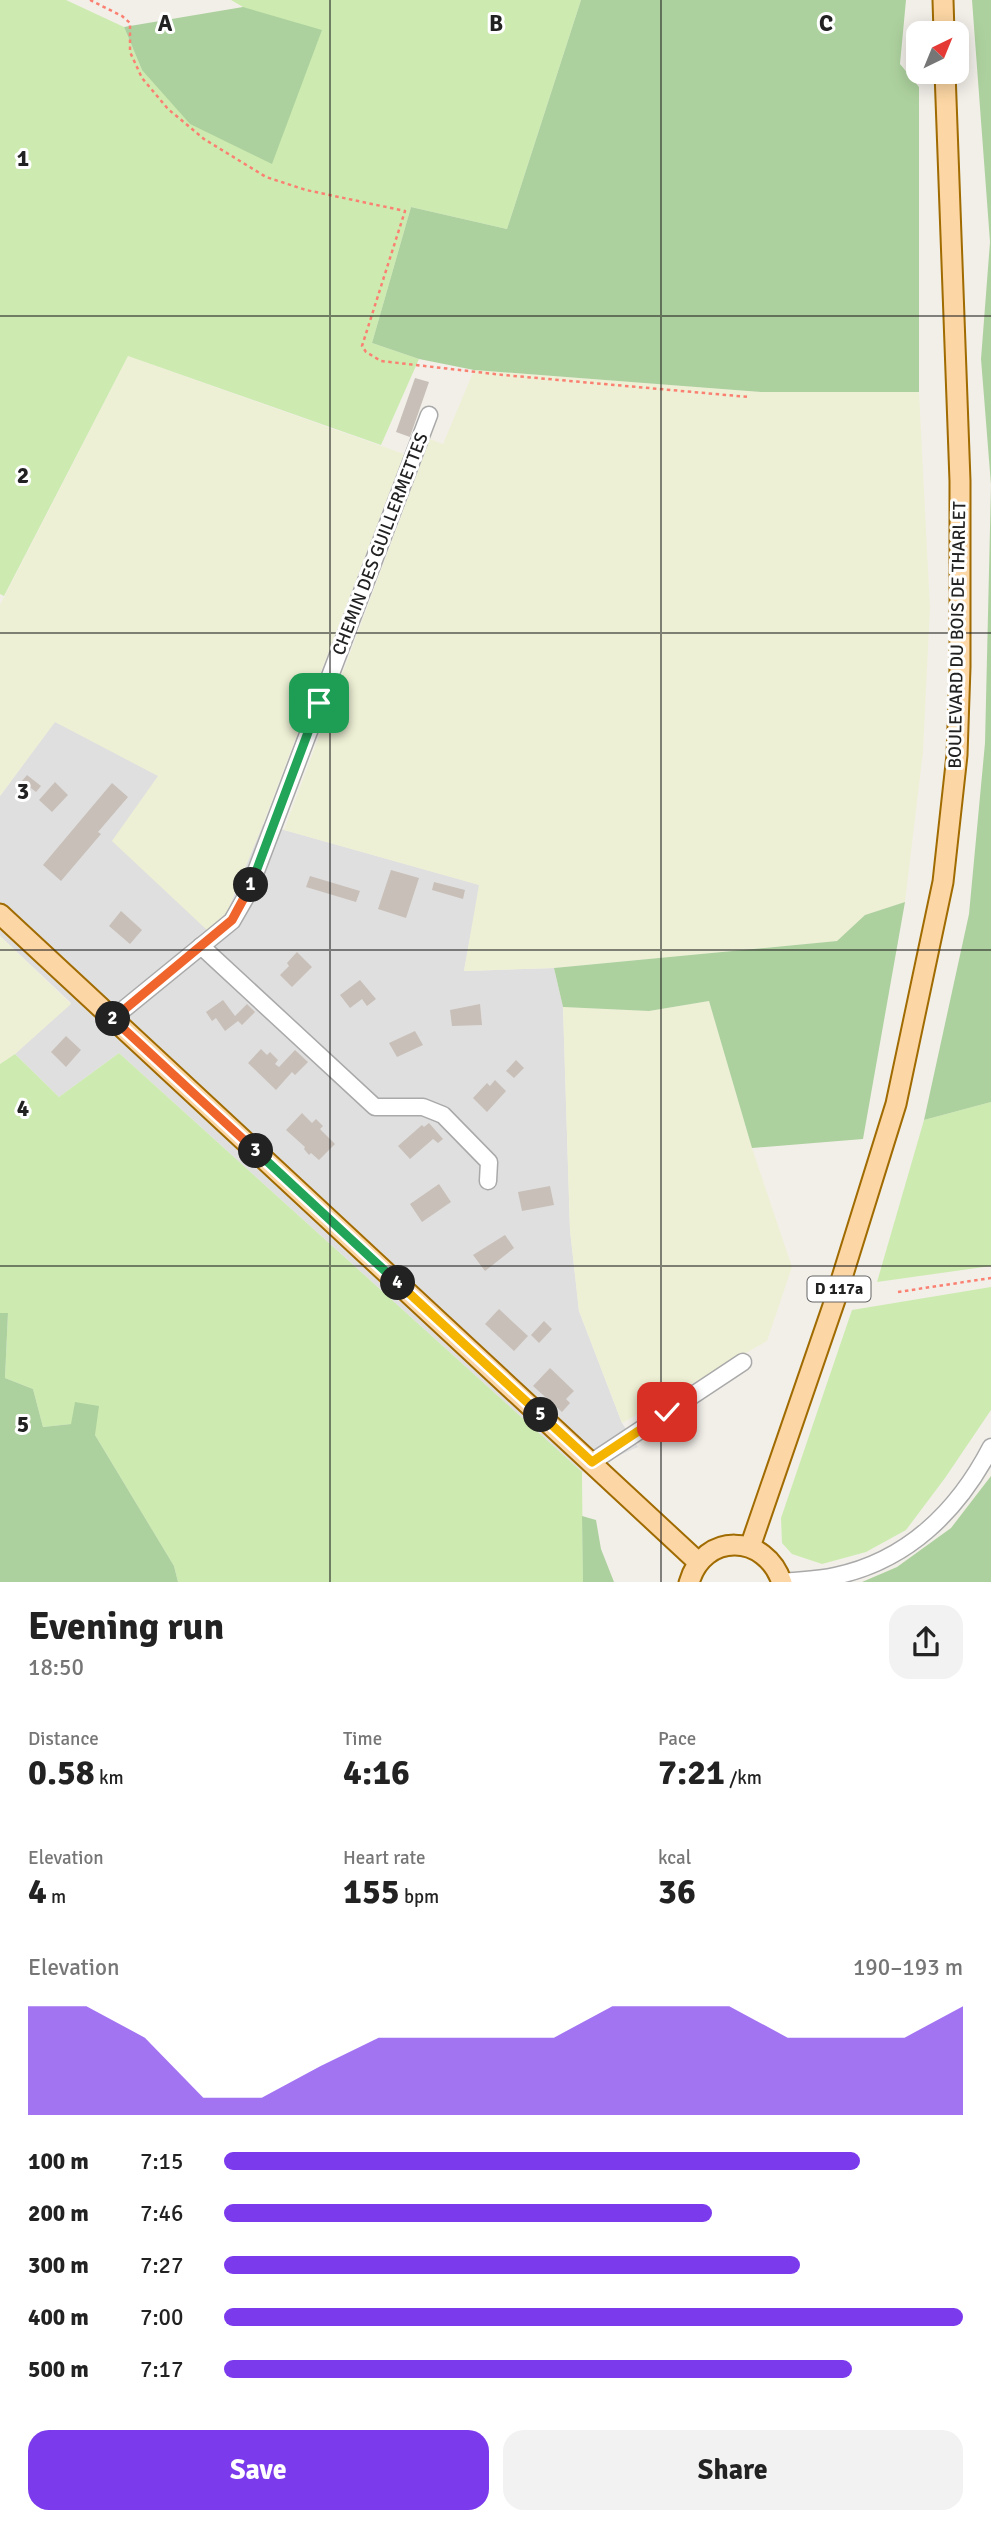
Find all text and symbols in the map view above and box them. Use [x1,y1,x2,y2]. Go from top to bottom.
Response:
text: A [158,9,173,38]
text: B [489,9,503,38]
text: C [819,9,833,38]
north arrow [906,21,970,84]
map controls [906,21,969,84]
text: 1 [17,144,29,173]
street label: CHEMIN DES GUILLERMETTES [327,430,433,658]
text: 2 [17,461,29,490]
street label: BOULEVARD DU BOIS DE THARLET [944,501,970,769]
pin [289,673,349,733]
icon: arrive [300,684,338,722]
text: 3 [17,777,29,806]
pin: 1 [233,868,268,903]
text: 1 [245,872,256,896]
pin: 2 [96,1002,130,1036]
text: 2 [107,1006,118,1030]
text: 4 [17,1094,29,1123]
pin: 3 [238,1134,274,1168]
text: 3 [250,1138,261,1162]
pin: 4 [380,1266,416,1300]
text: 4 [392,1270,403,1294]
road number: D 117a [808,1276,870,1302]
pin [637,1382,697,1442]
icon: check [648,1393,686,1431]
pin: 5 [524,1398,558,1432]
text: 5 [535,1402,546,1426]
text: 5 [17,1410,29,1439]
text: Evening run [28,1603,224,1650]
button: share [889,1605,963,1679]
text: 18:50 [28,1653,84,1682]
text: Distance [28,1727,99,1751]
text: Time [343,1727,382,1751]
text: Pace [658,1727,696,1751]
text: 0.58 [28,1751,95,1794]
text: 4:16 [343,1751,410,1794]
text: 7:21 [658,1751,725,1794]
text: km [95,1766,124,1790]
text: /km [725,1766,762,1790]
text: Elevation [28,1846,104,1870]
text: Heart rate [343,1846,425,1870]
text: kcal [658,1846,691,1870]
text: 4 [28,1870,47,1913]
text: 155 [343,1870,400,1913]
text: 36 [658,1870,696,1913]
text: m [47,1885,66,1909]
text: bpm [400,1885,439,1909]
text: Elevation [28,1953,120,1982]
text: 190–193 m [853,1953,963,1982]
text: 100 m [28,2147,89,2176]
text: 7:15 [140,2147,183,2176]
text: 200 m [28,2199,89,2228]
text: 7:46 [140,2199,183,2228]
text: 300 m [28,2251,89,2280]
text: 7:27 [140,2251,183,2280]
text: 400 m [28,2303,89,2332]
text: 7:00 [140,2303,183,2332]
text: 500 m [28,2355,89,2384]
text: 7:17 [140,2355,183,2384]
button: Save [28,2430,489,2510]
button: Share [503,2430,963,2510]

